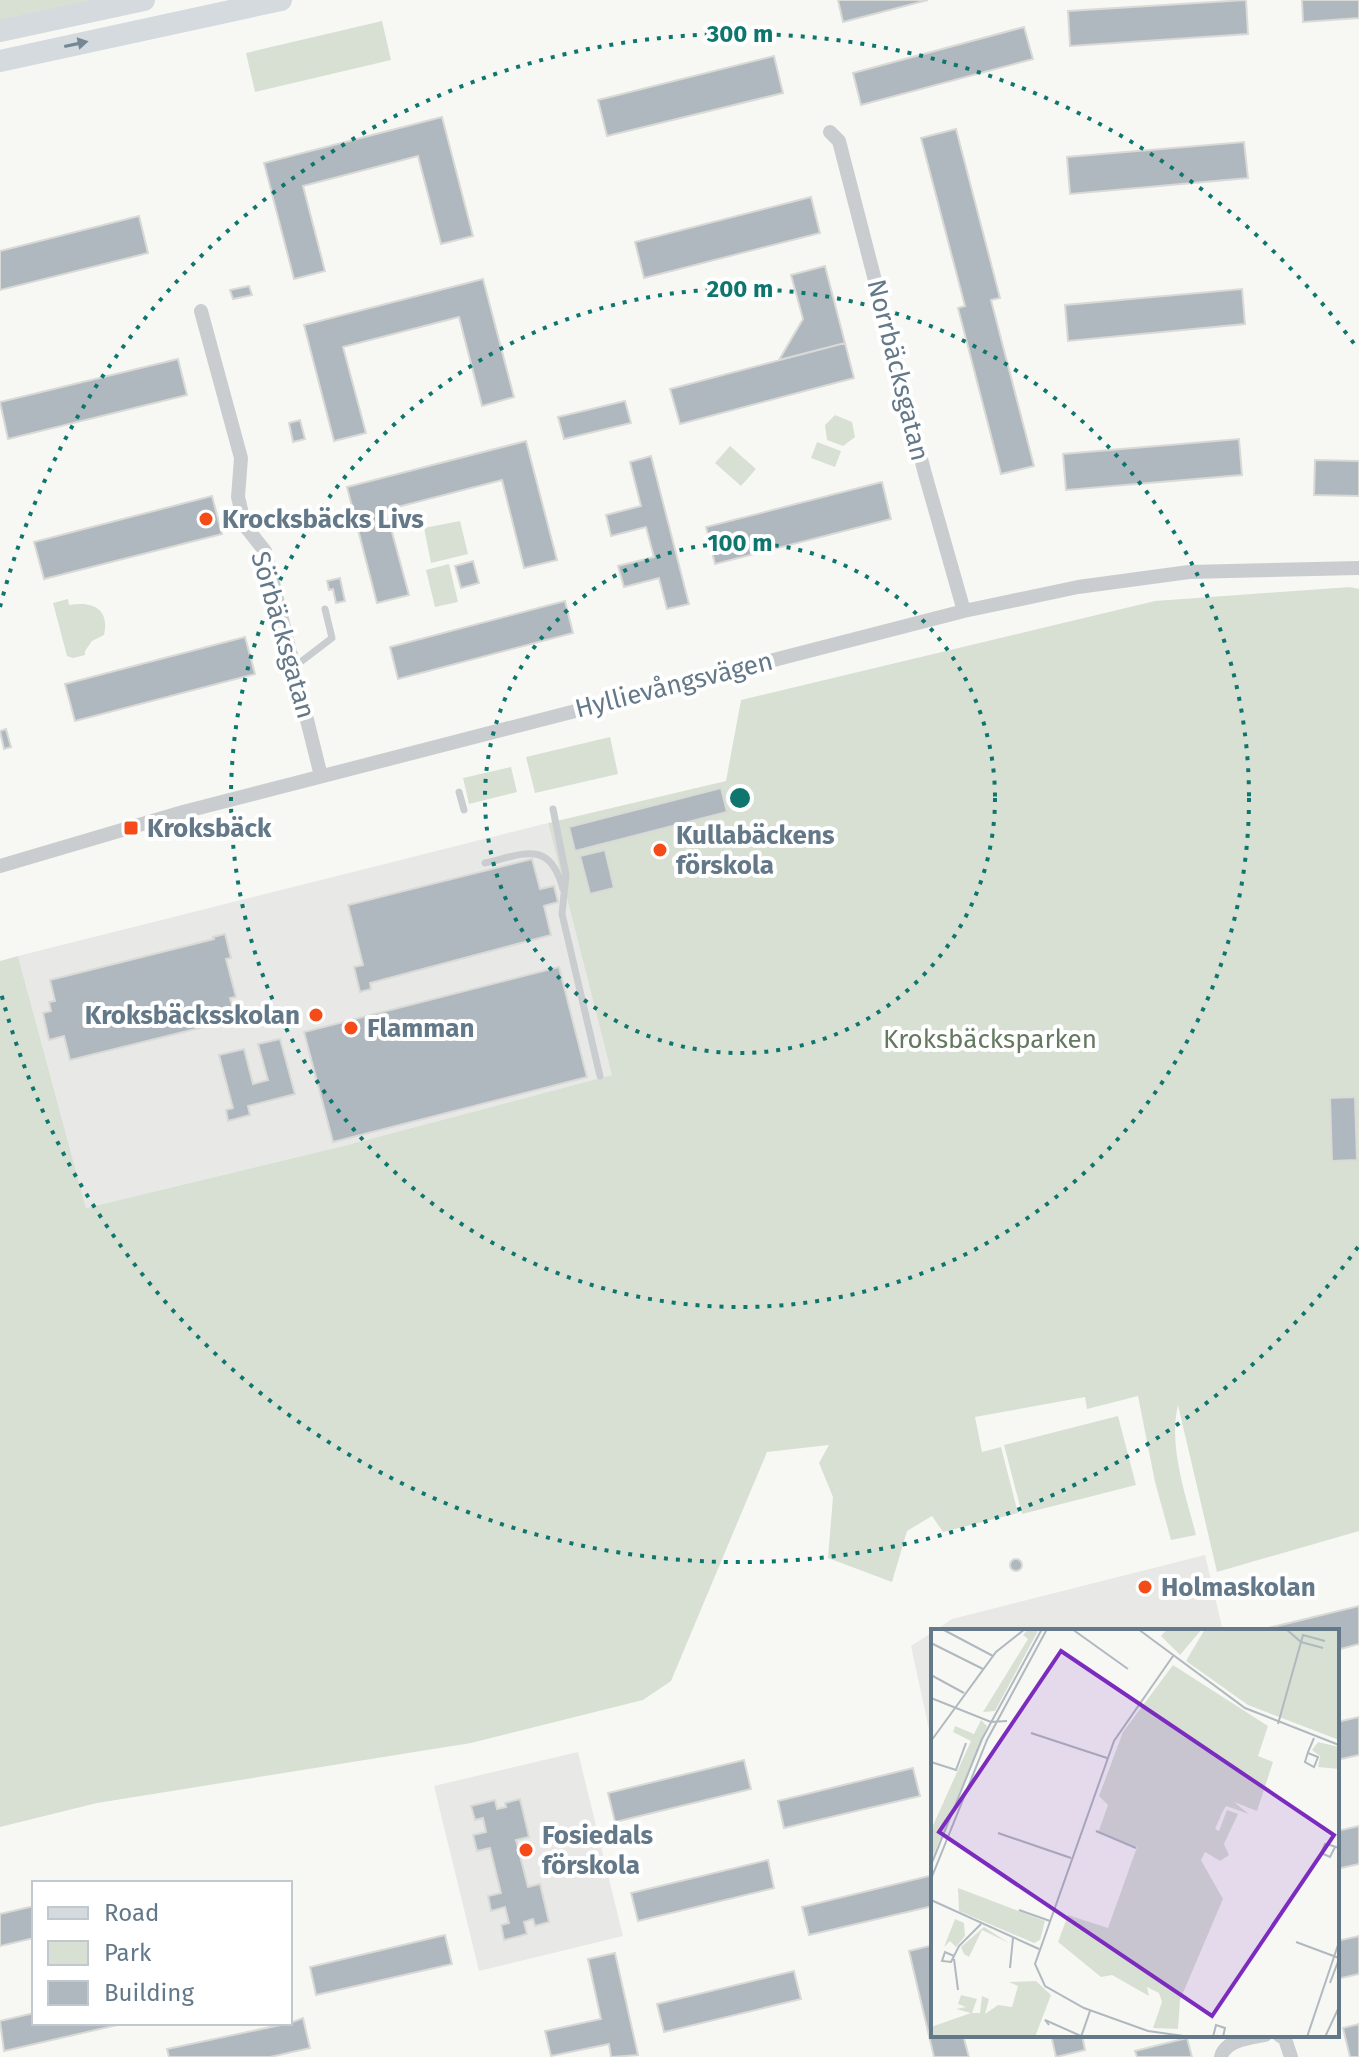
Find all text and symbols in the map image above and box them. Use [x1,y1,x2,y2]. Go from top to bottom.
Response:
text: 300 m [706,20,773,48]
one-way arrow [64,37,89,50]
text: 200 m [707,275,773,303]
street label: Norrbäcksgatan [860,276,936,464]
place label: Krocksbäcks Livs [222,504,424,535]
marker: Krocksbäcks Livs [197,510,215,528]
text: 100 m [707,529,773,557]
street label: Sörbäcksgatan [244,548,322,722]
street label: Hyllievångsvägen [572,645,776,725]
centre of rings [726,784,754,812]
place label: Kroksbäck [147,813,272,844]
marker: Kroksbäck [122,819,140,837]
place label: Kullabäckens förskola [676,820,835,881]
marker: Kullabäckens förskola [651,841,669,859]
place label: Kroksbäcksskolan [85,1000,300,1031]
marker: Kroksbäcksskolan [307,1006,325,1024]
place label: Flamman [367,1013,474,1044]
marker: Flamman [342,1019,360,1037]
park label: Kroksbäcksparken [883,1024,1097,1055]
place label: Holmaskolan [1161,1572,1316,1603]
marker: Holmaskolan [1136,1578,1154,1596]
inset map [931,1629,1339,2037]
place label: Fosiedals förskola [542,1820,653,1881]
marker: Fosiedals förskola [517,1841,535,1859]
legend [32,1881,292,2025]
text: Road [104,1899,159,1927]
text: Park [104,1939,152,1967]
text: Building [104,1979,194,2007]

